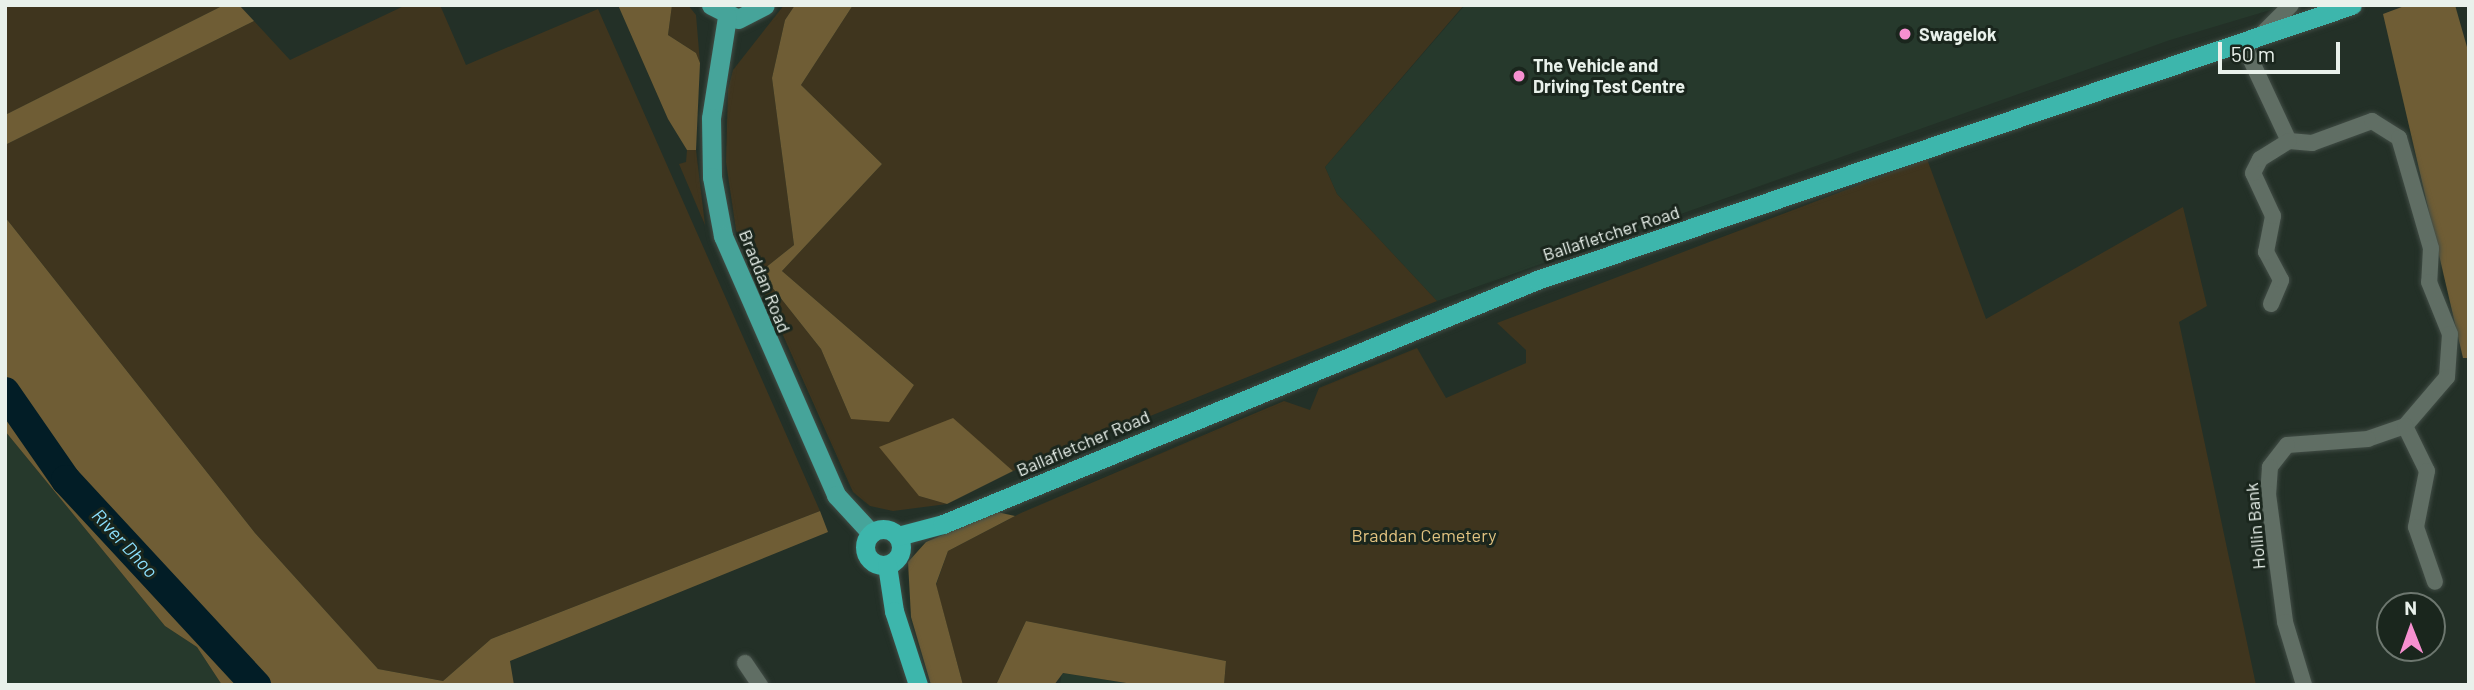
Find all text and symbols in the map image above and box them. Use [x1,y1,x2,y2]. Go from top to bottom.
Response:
place label: Swagelok [1919,23,1997,45]
marker: Swagelok [1897,26,1913,42]
scale bar [2222,28,2344,72]
text: 50 m [2231,41,2275,66]
place label: The Vehicle and Driving Test Centre [1533,55,1685,98]
marker: The Vehicle and Driving Test Centre [1511,68,1527,84]
street label: Ballafletcher Road [1540,201,1682,265]
street label: Braddan Road [735,226,795,336]
street label: Ballafletcher Road [1013,405,1153,481]
street label: Hollin Bank [2240,482,2270,570]
water label: River Dhoo [87,504,163,582]
park label: Braddan Cemetery [1351,524,1497,546]
north arrow [2376,592,2446,662]
text: N [2404,596,2417,619]

